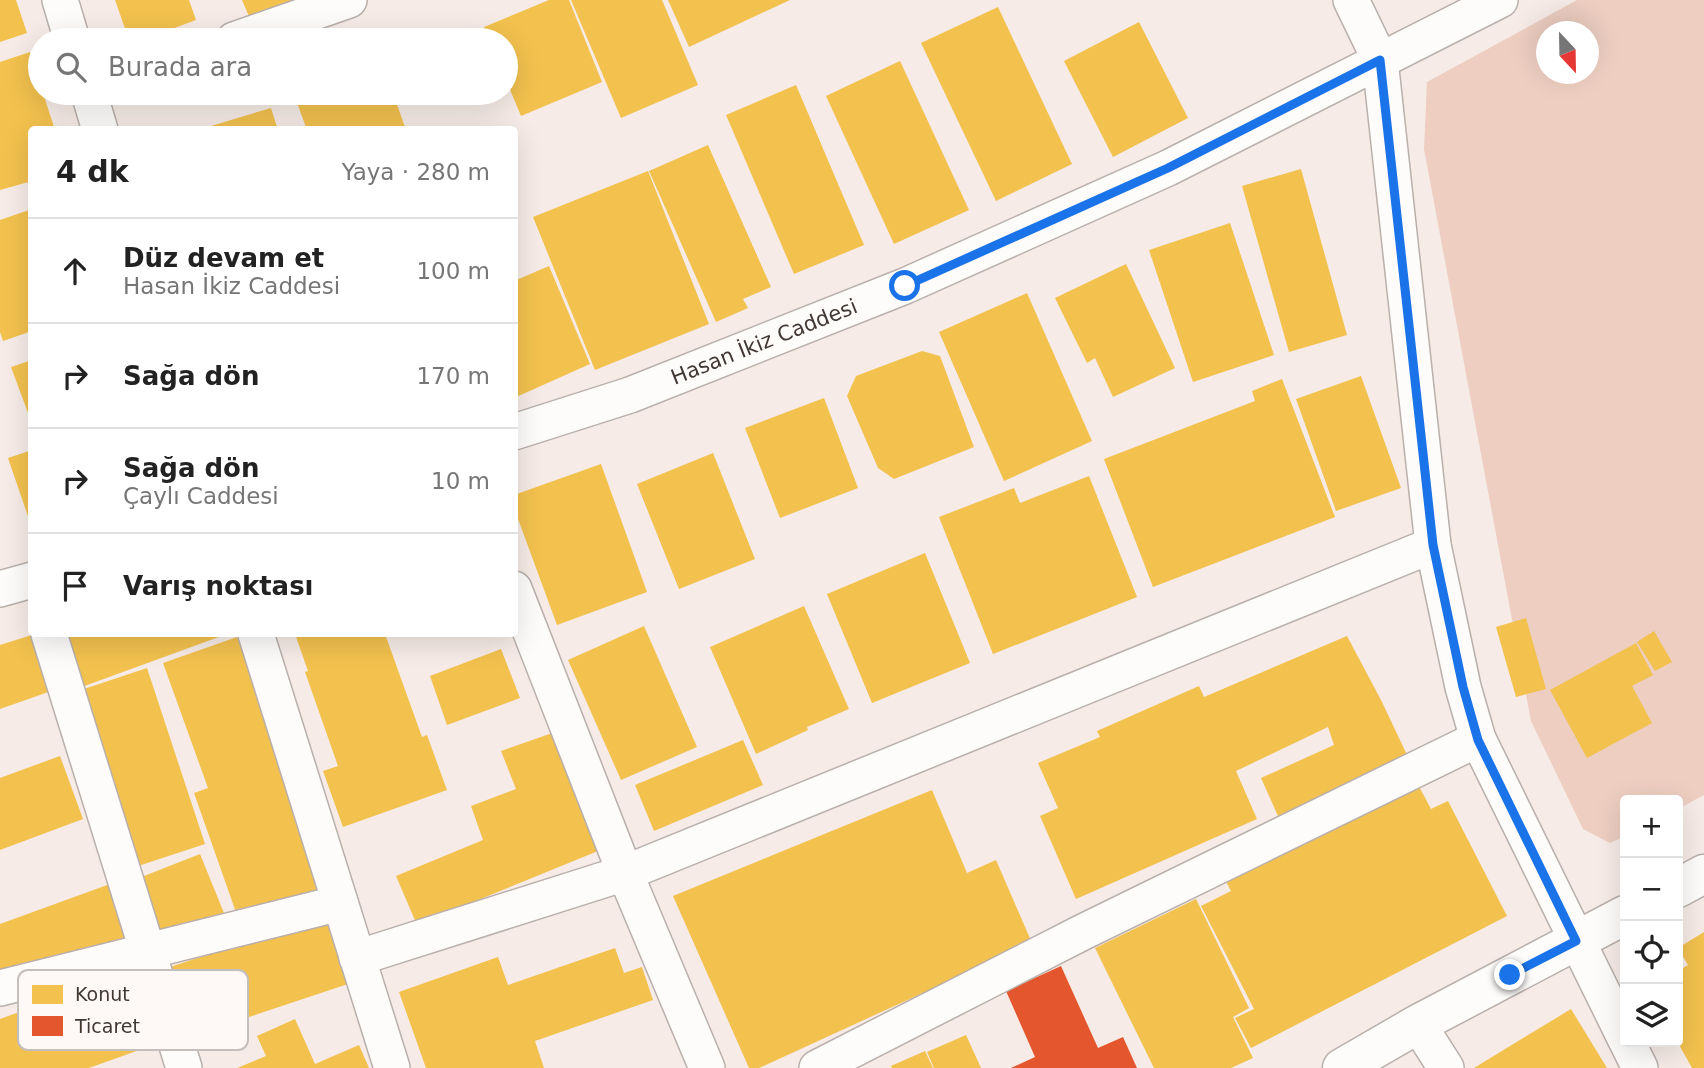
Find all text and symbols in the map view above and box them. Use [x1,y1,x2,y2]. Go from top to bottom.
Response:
north arrow [1536,21,1599,84]
search box [28,28,518,105]
icon: search [52,48,90,86]
text: Burada ara [108,52,252,82]
text: 4 dk [56,154,129,189]
text: Yaya · 280 m [342,159,490,185]
text: Düz devam et [123,243,324,273]
icon: ahead [56,252,94,290]
text: 100 m [416,258,490,284]
route start [889,270,920,301]
text: Hasan İkiz Caddesi [123,273,340,299]
street label: Hasan İkiz Caddesi [667,294,861,390]
icon: right [56,357,94,395]
text: Sağa dön [123,361,259,391]
text: 170 m [416,363,490,389]
text: Sağa dön [123,453,259,483]
icon: right [56,462,94,500]
text: 10 m [431,468,490,494]
text: Çaylı Caddesi [123,483,279,509]
icon: arrive [56,567,94,605]
text: Varış noktası [123,571,314,601]
map controls [1620,795,1683,1047]
button: + [1620,795,1683,858]
button: − [1620,858,1683,921]
button: locate [1620,921,1683,984]
route end [1494,959,1525,990]
legend [18,970,248,1050]
text: Konut [75,983,130,1005]
button: layers [1620,984,1683,1047]
text: Ticaret [74,1015,140,1037]

